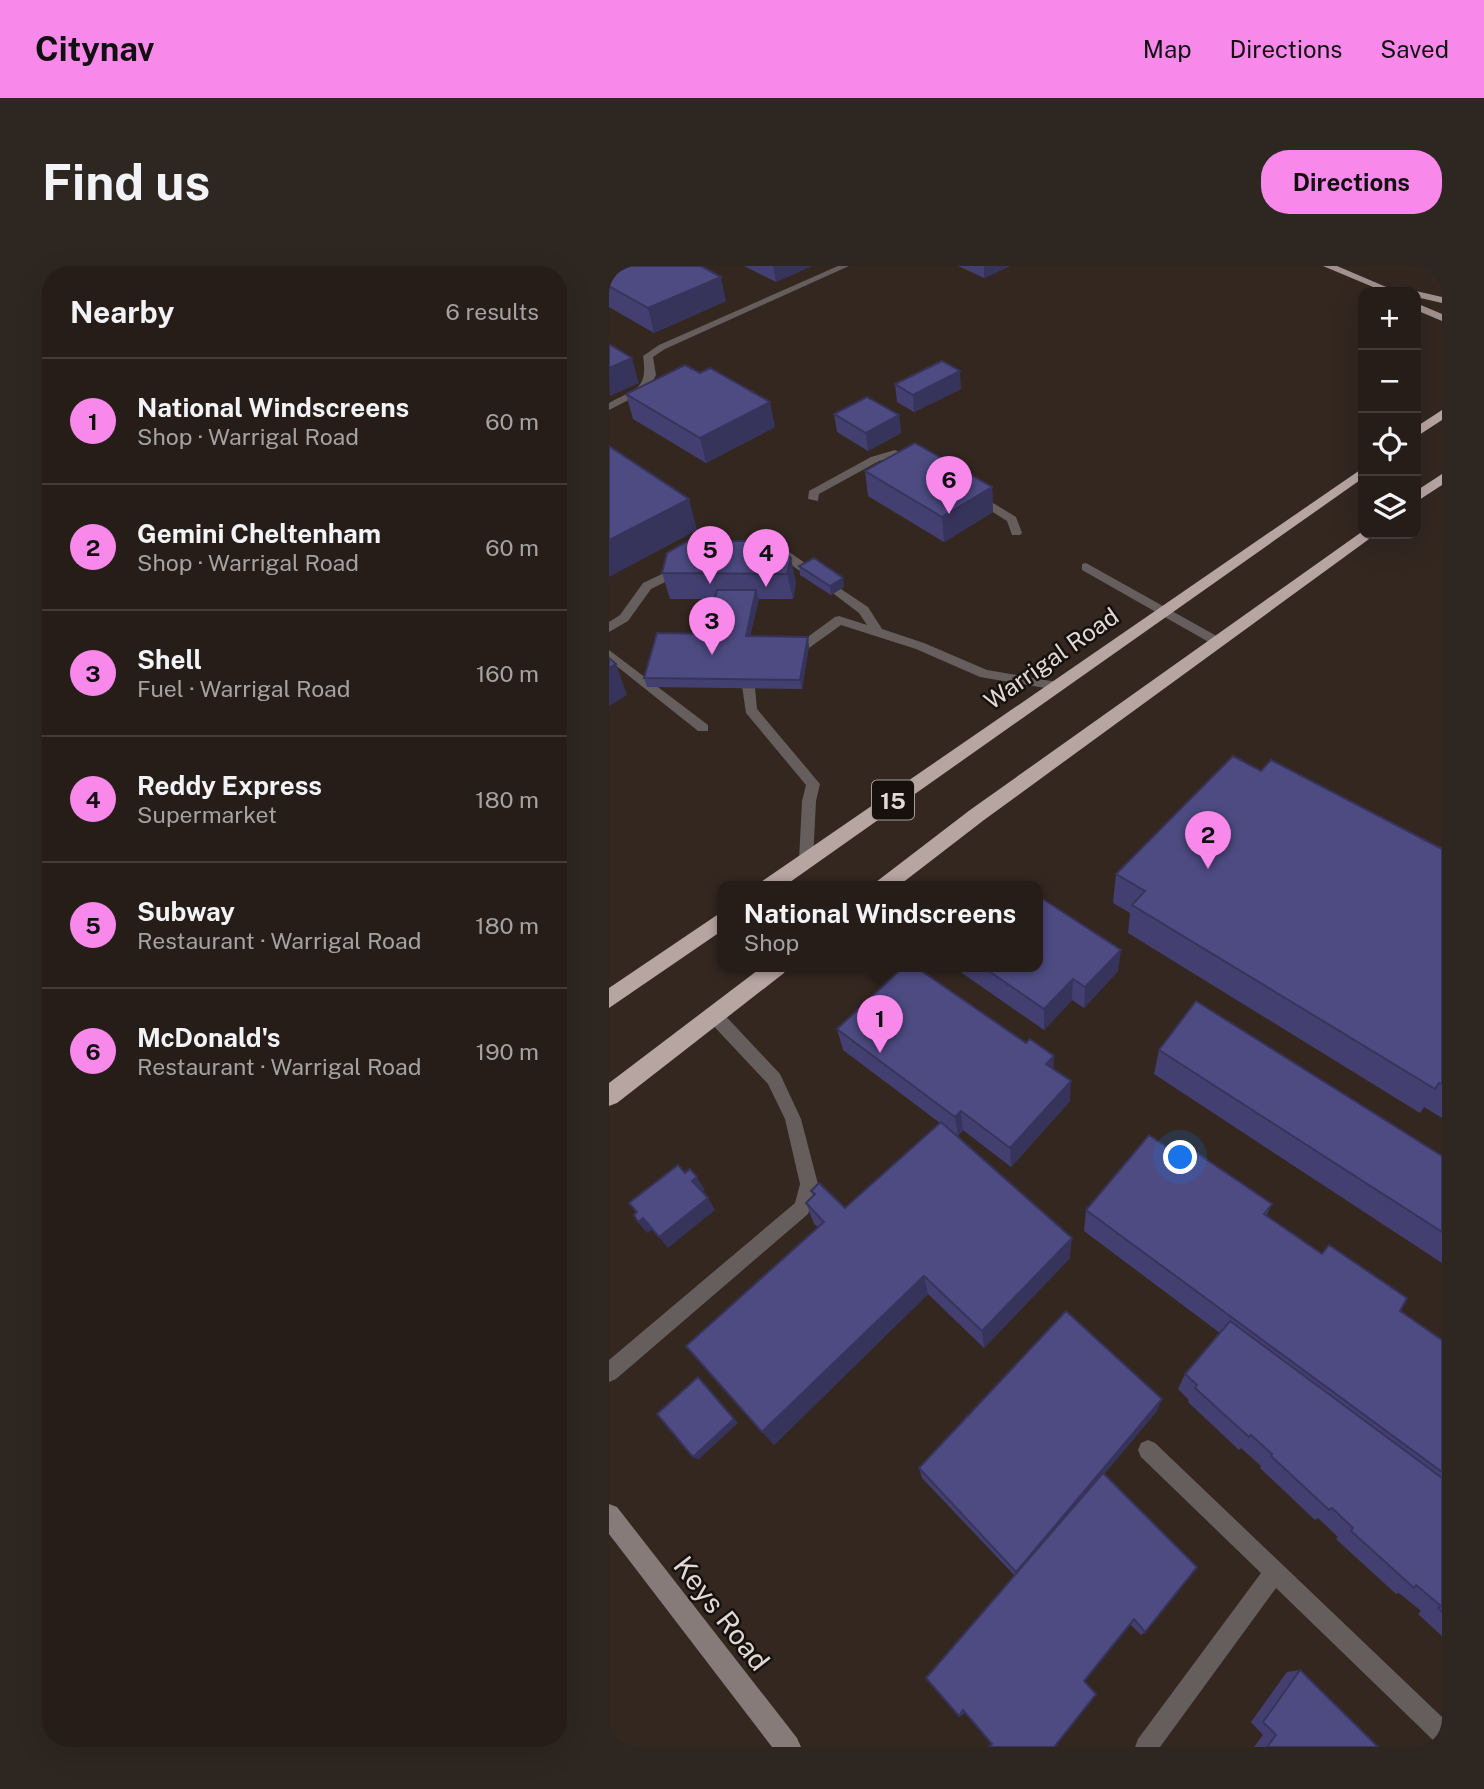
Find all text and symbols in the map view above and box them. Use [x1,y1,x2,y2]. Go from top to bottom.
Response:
text: Citynav [35,30,155,68]
text: Map [1143,35,1192,63]
text: Directions [1230,35,1342,63]
text: Saved [1380,35,1449,63]
button: Directions [1261,150,1442,214]
text: Find us [42,153,210,211]
map controls [1358,287,1421,539]
button: + [1358,287,1421,350]
text: Nearby [70,294,174,330]
text: 6 results [446,298,539,325]
button: − [1358,350,1421,413]
text: National Windscreens [137,392,409,423]
text: 1 [88,408,98,435]
text: 60 m [485,408,539,435]
button: locate [1358,413,1421,476]
text: Shop · Warrigal Road [137,423,359,450]
pin: 6 [926,456,972,514]
button: layers [1358,476,1421,539]
text: Gemini Cheltenham [137,518,381,549]
pin: 5 [687,526,733,584]
pin: 4 [743,529,789,587]
text: 2 [86,534,100,561]
text: 60 m [485,534,539,561]
text: Shop · Warrigal Road [137,549,359,576]
pin: 3 [689,597,735,655]
street label: Warrigal Road [978,601,1124,715]
text: Shell [137,644,202,675]
text: 3 [85,660,101,687]
text: 160 m [476,660,539,687]
text: Fuel · Warrigal Road [137,675,351,702]
text: Reddy Express [137,770,322,801]
road number: 15 [872,780,914,820]
text: 4 [85,786,101,813]
text: 180 m [475,786,539,813]
text: Supermarket [137,801,277,828]
pin: 2 [1185,811,1231,869]
popup [717,881,1043,972]
text: Subway [137,896,235,927]
text: National Windscreens [744,898,1016,929]
text: 5 [85,912,101,939]
text: 180 m [475,912,539,939]
text: Restaurant · Warrigal Road [137,927,421,954]
text: Shop [744,929,799,956]
pin: 1 [857,995,903,1053]
text: McDonald's [137,1022,280,1053]
text: 6 [85,1038,101,1065]
text: 190 m [476,1038,539,1065]
text: Restaurant · Warrigal Road [137,1053,421,1080]
your location [1163,1140,1197,1174]
street label: Keys Road [667,1549,777,1677]

